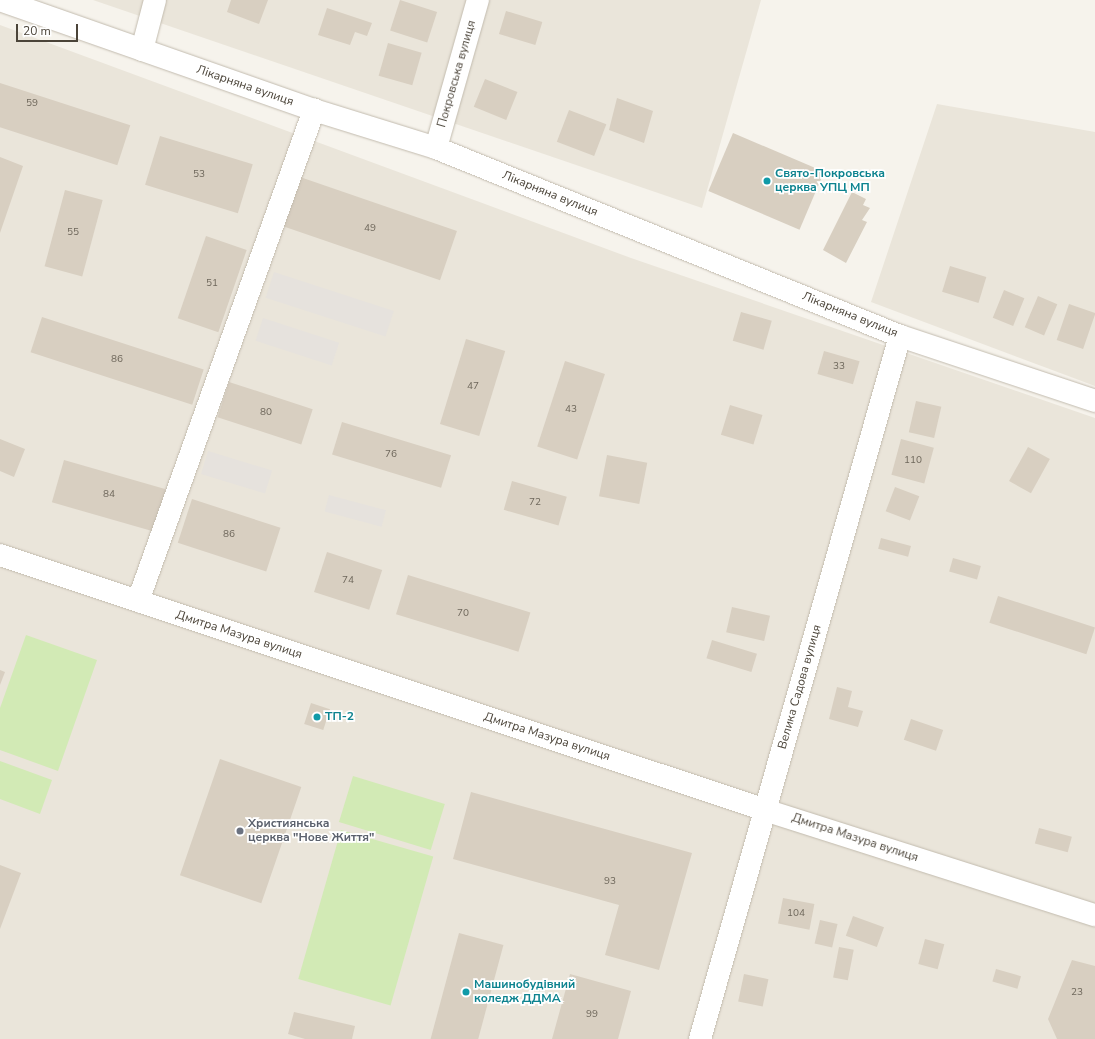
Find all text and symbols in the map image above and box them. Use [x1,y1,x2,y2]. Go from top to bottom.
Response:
scale bar [18,16,80,42]
street label: Покровська вулиця [435,19,479,129]
text: 20 m [23,23,51,39]
street label: Лікарняна вулиця [195,63,295,109]
house number: 59 [26,98,38,110]
place label: Свято-Покровська церква УПЦ МП [775,167,885,195]
street label: Лікарняна вулиця [500,168,600,220]
house number: 53 [193,169,205,181]
marker: Свято-Покровська церква УПЦ МП [762,176,772,186]
house number: 49 [364,223,376,235]
house number: 55 [67,227,79,239]
house number: 51 [206,278,218,290]
street label: Лікарняна вулиця [800,289,900,341]
house number: 86 [111,354,123,366]
house number: 33 [833,361,845,373]
house number: 47 [467,381,479,393]
house number: 43 [565,404,577,416]
house number: 80 [260,407,272,419]
house number: 76 [385,449,397,461]
house number: 110 [904,455,922,467]
house number: 84 [103,489,115,501]
house number: 72 [529,497,541,509]
house number: 86 [223,529,235,541]
house number: 74 [342,575,354,587]
street label: Дмитра Мазура вулиця [174,608,304,662]
house number: 70 [457,608,469,620]
street label: Велика Садова вулиця [775,623,825,751]
place label: ТП-2 [325,710,354,724]
street label: Дмитра Мазура вулиця [482,710,612,764]
marker: ТП-2 [312,712,322,722]
street label: Дмитра Мазура вулиця [790,811,920,865]
place label: Християнська церква "Нове Життя" [248,817,374,845]
marker: Християнська церква "Нове Життя" [235,826,245,836]
house number: 93 [604,876,616,888]
house number: 104 [787,908,805,920]
place label: Машинобудівний коледж ДДМА [474,978,575,1006]
marker: Машинобудівний коледж ДДМА [461,987,471,997]
house number: 23 [1071,987,1083,999]
house number: 99 [586,1009,598,1021]

